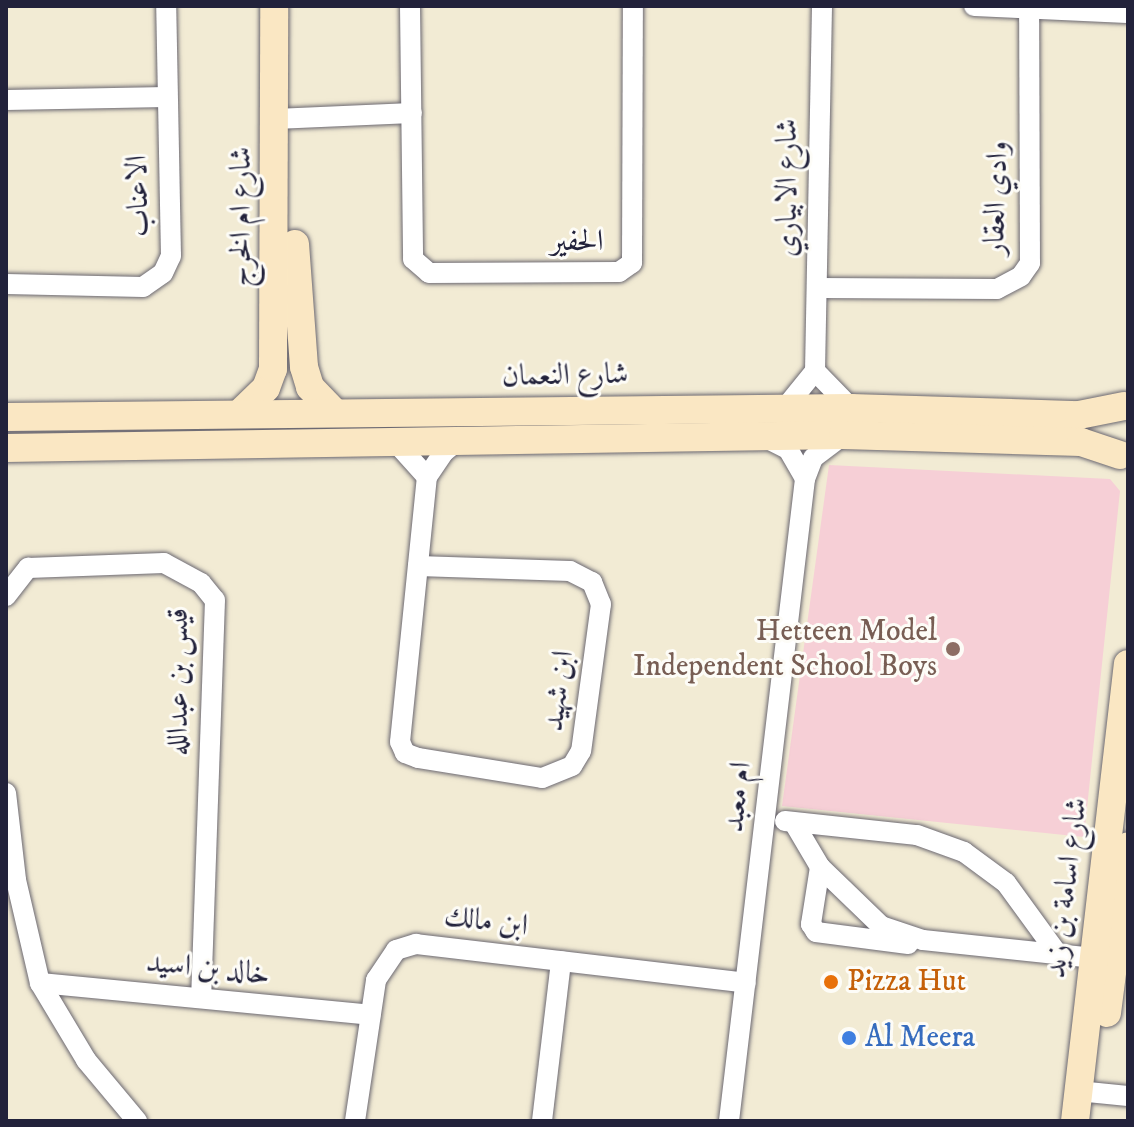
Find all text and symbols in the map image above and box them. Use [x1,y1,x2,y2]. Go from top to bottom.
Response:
street label: شارع الابياري [770,119,806,257]
street label: وادي العقار [977,140,1017,256]
street label: شارع ام الخرج [224,147,260,287]
street label: الاعناب [120,154,158,238]
street label: الحفير [550,224,604,260]
street label: شارع النعمان [501,357,629,395]
street label: قيس بن عبدالله [161,608,197,756]
place label: Hetteen Model Independent School Boys [633,614,937,684]
marker: Hetteen Model Independent School Boys [944,640,962,658]
street label: ابن شهيد [536,648,582,734]
street label: ام معبد [716,760,760,834]
street label: شارع اسامة بن زيد [1038,796,1096,980]
street label: ابن مالك [442,899,530,945]
street label: خالد بن اسيد [144,945,272,993]
place label: Pizza Hut [847,964,966,1000]
marker: Pizza Hut [822,973,840,991]
place label: Al Meera [865,1020,975,1056]
marker: Al Meera [840,1029,858,1047]

